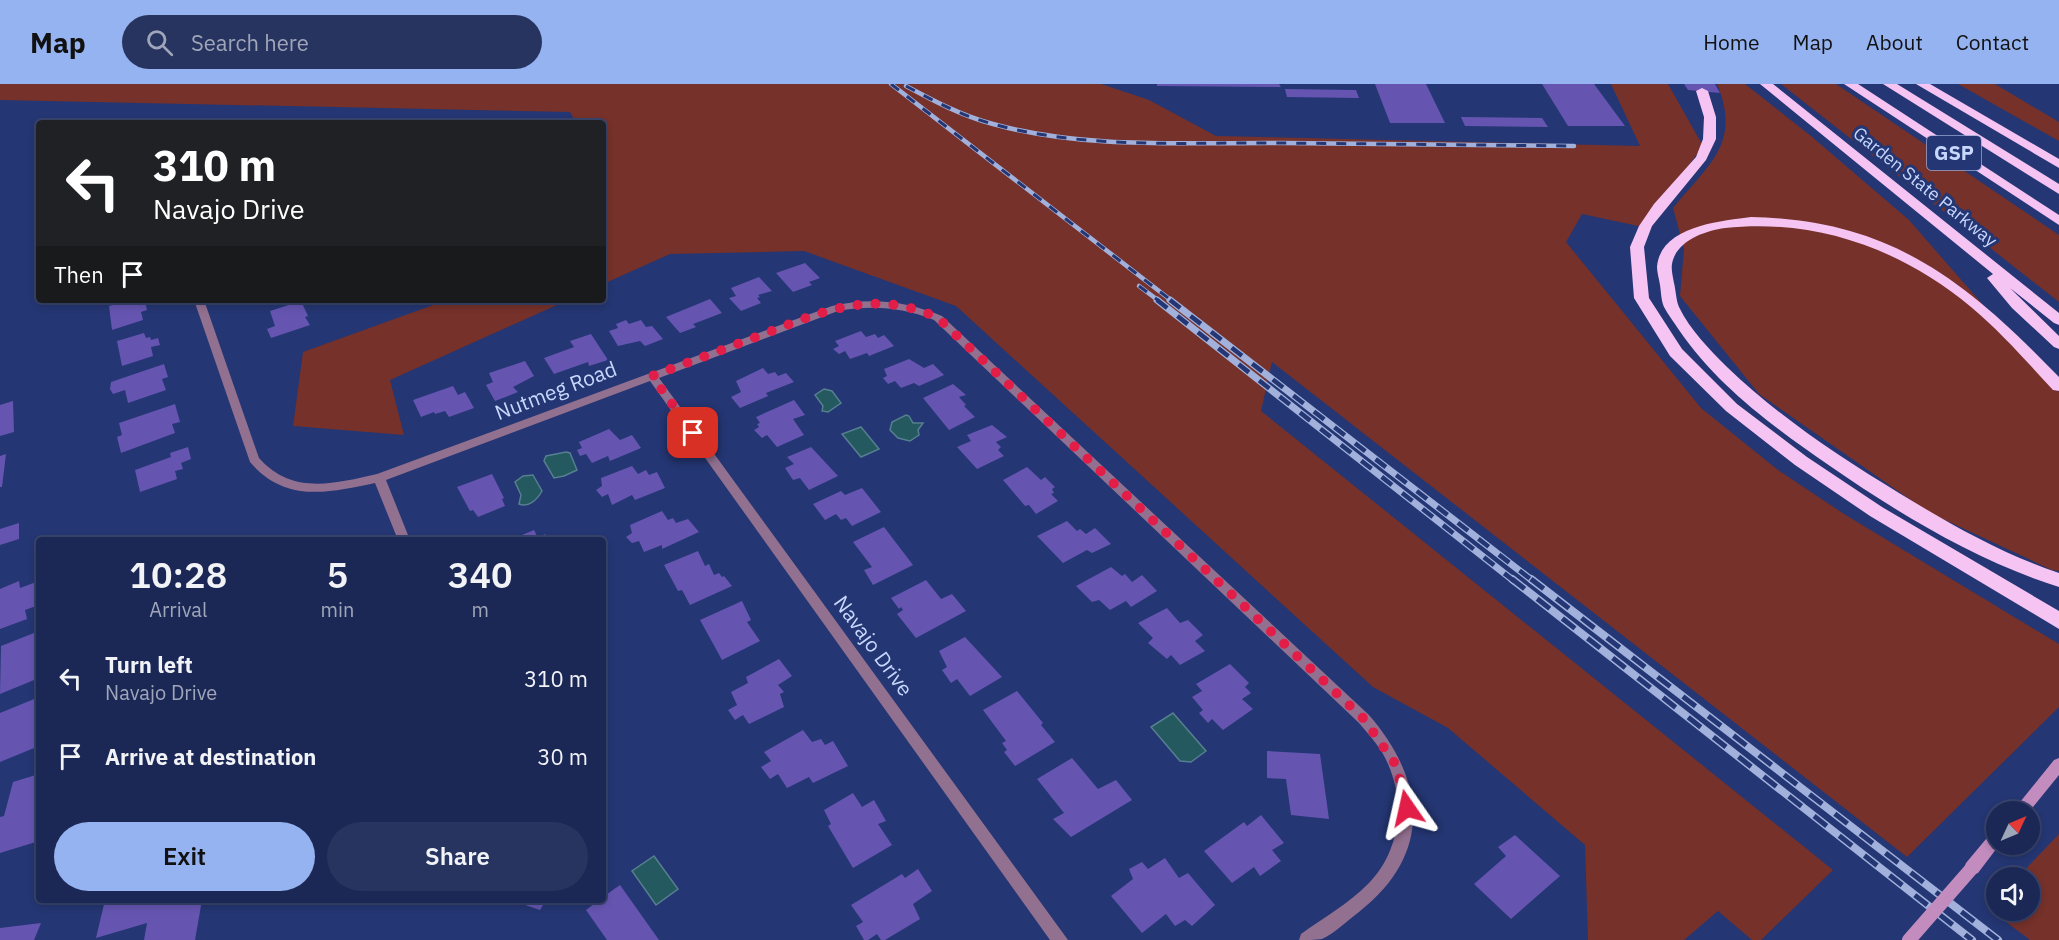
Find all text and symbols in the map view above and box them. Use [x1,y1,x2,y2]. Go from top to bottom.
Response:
search box [122,15,542,69]
text: Map [30,24,86,61]
icon: search [143,26,176,59]
text: Search here [191,28,309,57]
text: Home [1703,28,1760,56]
text: Map [1793,28,1833,56]
text: About [1866,28,1923,56]
text: Contact [1956,28,2029,56]
street label: Garden State Parkway [1849,121,2002,252]
road number: GSP [1927,136,1981,170]
text: 310 m [153,138,276,193]
icon: left [54,144,132,222]
text: Navajo Drive [153,191,305,226]
icon: arrive [116,258,149,291]
text: Then [54,260,104,289]
street label: Nutmeg Road [491,354,621,426]
pin [667,407,718,458]
icon: arrive [676,416,709,449]
text: 10:28 [129,551,227,598]
text: 5 [327,551,348,598]
text: 340 [448,551,513,598]
street label: Navajo Drive [828,589,920,701]
text: Arrival [149,596,207,623]
text: min [321,596,354,623]
text: m [471,596,489,623]
text: Turn left [105,650,193,679]
icon: left [54,662,87,695]
text: 310 m [524,664,588,693]
text: Navajo Drive [105,679,217,706]
icon: arrive [54,740,87,773]
text: Arrive at destination [105,742,316,771]
text: 30 m [537,742,588,771]
position arrow [1375,776,1439,840]
north arrow [1986,801,2040,855]
map controls [1986,801,2040,921]
button: Exit [54,822,315,891]
button: Share [327,822,588,891]
button: sound [1986,867,2040,921]

